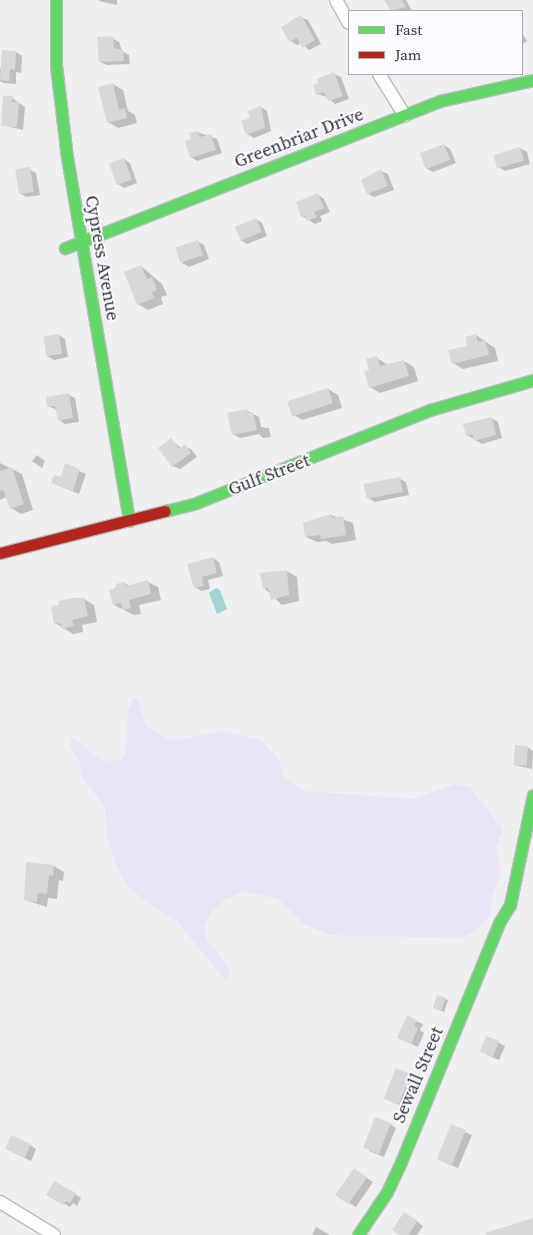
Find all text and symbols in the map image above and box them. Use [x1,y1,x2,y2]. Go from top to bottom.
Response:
legend [348,10,523,75]
text: Fast [395,19,422,40]
text: Jam [395,44,421,65]
street label: Greenbriar Drive [231,103,367,173]
street label: Cypress Avenue [80,194,124,322]
street label: Gulf Street [225,450,313,500]
street label: Sewall Street [388,1024,448,1126]

